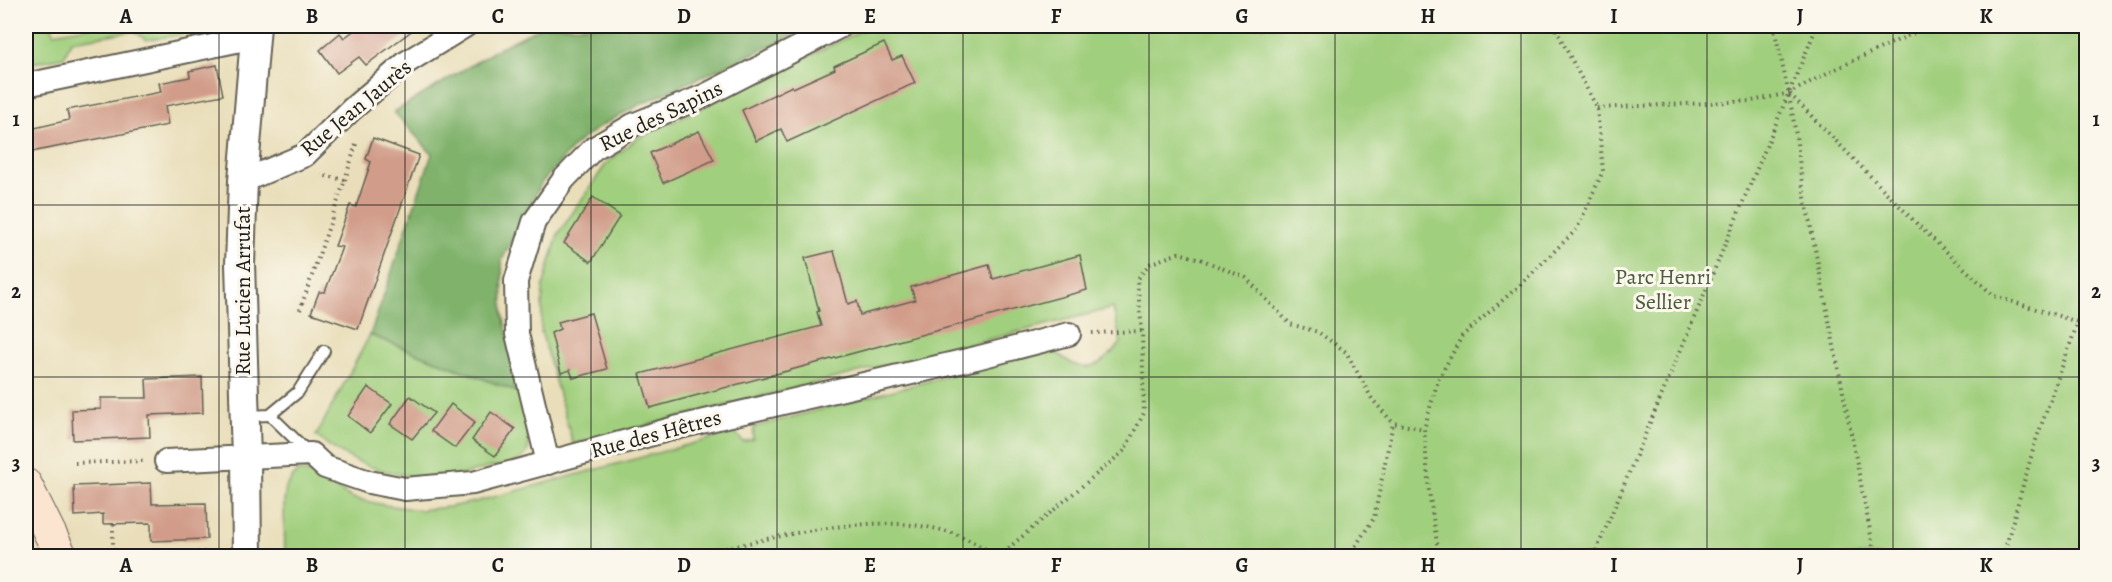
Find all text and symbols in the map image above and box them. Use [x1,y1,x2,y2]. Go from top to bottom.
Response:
text: A [119,3,133,30]
text: B [306,3,318,30]
text: C [492,3,504,30]
text: D [677,3,691,30]
text: E [864,3,876,30]
text: F [1051,3,1062,30]
text: G [1235,3,1249,30]
text: H [1421,3,1436,30]
text: I [1610,3,1618,30]
text: J [1797,3,1804,30]
text: K [1979,3,1993,30]
street label: Rue Jean Jaurès [294,52,418,164]
street label: Rue des Sapins [594,73,728,159]
text: 1 [12,106,20,133]
text: 1 [2092,106,2100,133]
street label: Rue Lucien Arrufat [228,206,258,376]
park label: Parc Henri Sellier [1615,262,1711,317]
text: 2 [11,278,21,305]
text: 2 [2091,278,2101,305]
street label: Rue des Hêtres [587,402,725,466]
text: 3 [12,450,20,477]
text: 3 [2092,450,2100,477]
text: A [119,552,133,579]
text: B [306,552,318,579]
text: C [492,552,504,579]
text: D [677,552,691,579]
text: E [864,552,876,579]
text: F [1051,552,1062,579]
text: G [1235,552,1249,579]
text: H [1421,552,1436,579]
text: I [1610,552,1618,579]
text: J [1797,552,1804,579]
text: K [1979,552,1993,579]

